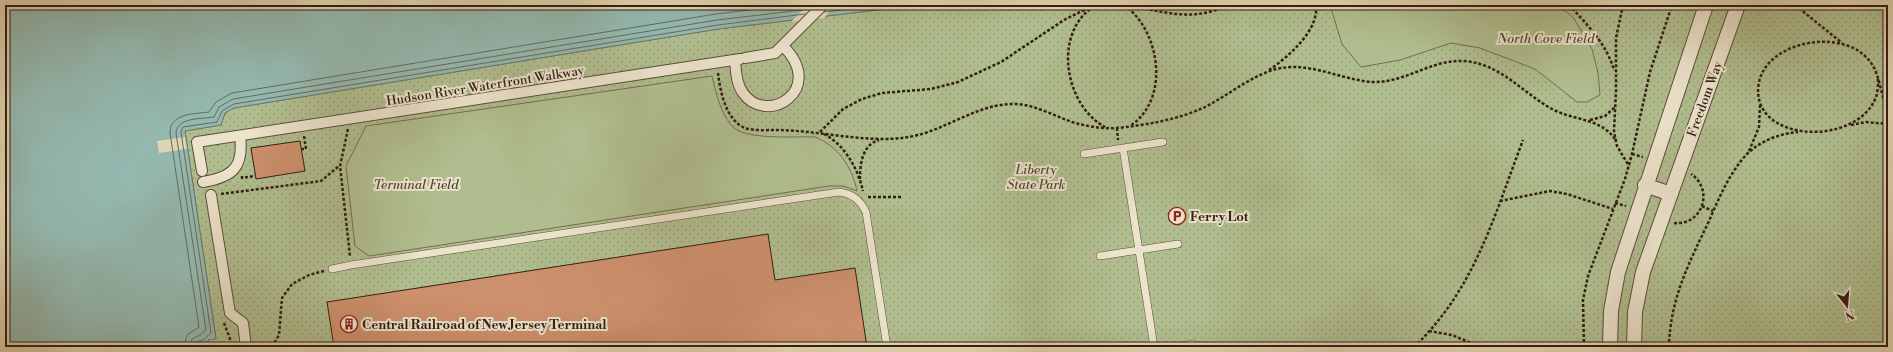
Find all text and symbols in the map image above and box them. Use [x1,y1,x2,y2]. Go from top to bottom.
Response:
park label: North Cove Field [1497,31,1595,47]
street label: Freedom Way [1684,59,1726,139]
street label: Hudson River Waterfront Walkway [385,62,586,110]
park label: Liberty State Park [1007,162,1065,193]
park label: Terminal Field [374,177,459,193]
parking icon: Ferry Lot [1167,206,1187,226]
place label: Ferry Lot [1190,209,1249,225]
north arrow [1827,286,1867,326]
text: N [1843,307,1856,323]
building icon: Central Railroad of New Jersey Terminal [339,314,359,334]
place label: Central Railroad of New Jersey Terminal [362,317,607,333]

